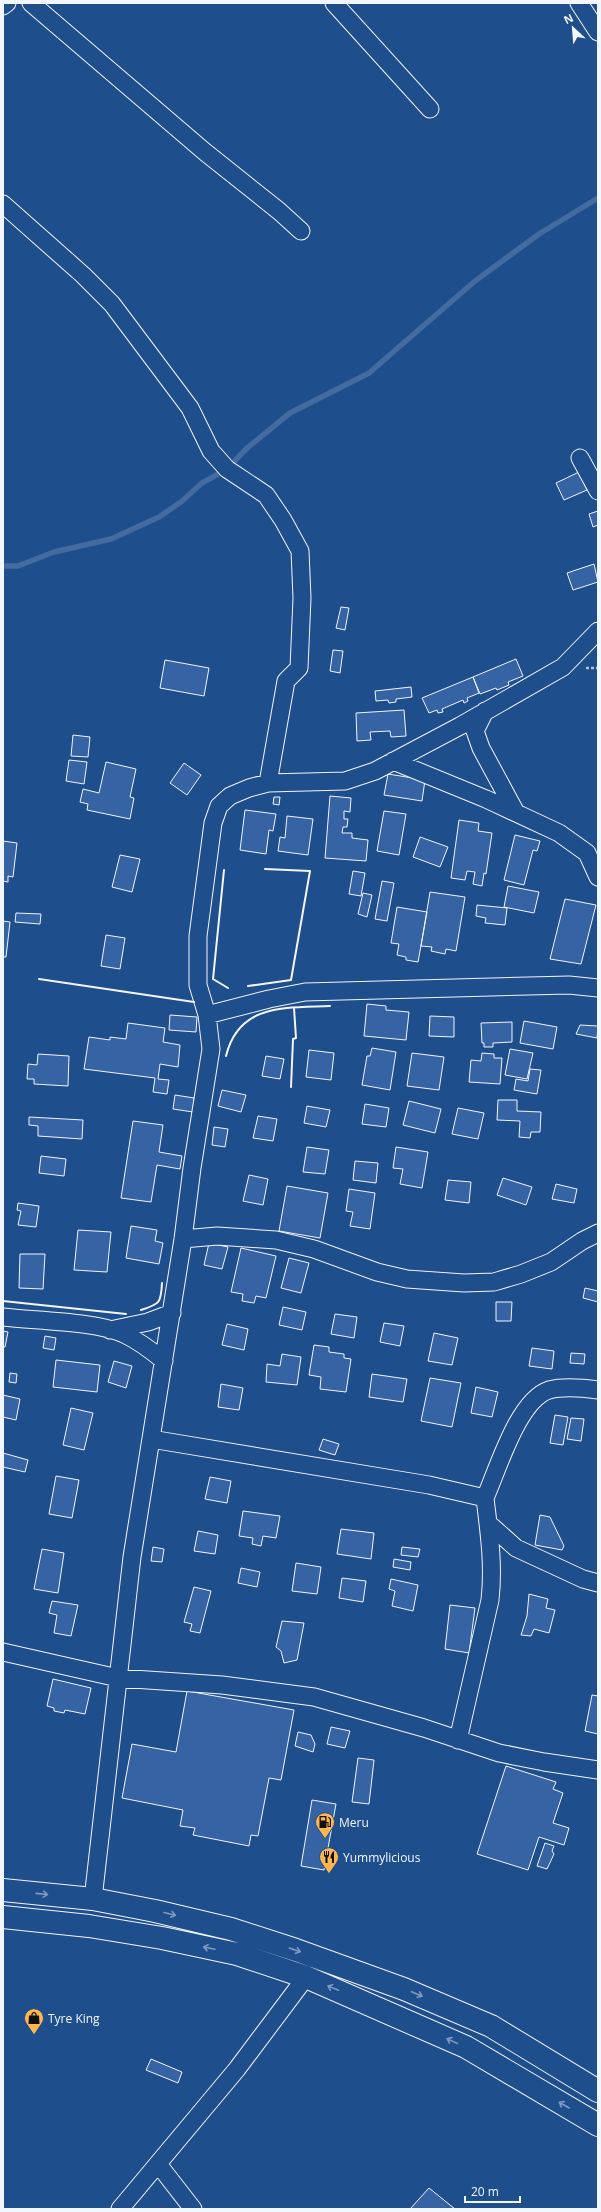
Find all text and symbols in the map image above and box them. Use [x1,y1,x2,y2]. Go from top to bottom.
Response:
north arrow [553,8,593,48]
text: N [561,10,576,27]
fuel station icon: Meru [314,1811,336,1839]
place label: Meru [339,1814,369,1831]
restaurant icon: Yummylicious [318,1846,340,1874]
place label: Yummylicious [343,1849,421,1866]
one-way arrow [35,1890,48,1897]
one-way arrow [163,1911,176,1919]
one-way arrow [203,1944,216,1952]
one-way arrow [289,1946,301,1954]
one-way arrow [327,1984,339,1991]
one-way arrow [411,1991,423,1998]
shop icon: Tyre King [23,2007,45,2035]
place label: Tyre King [48,2010,100,2027]
one-way arrow [446,2036,458,2044]
one-way arrow [558,2100,570,2108]
scale bar [465,2178,520,2204]
text: 20 m [471,2183,499,2200]

